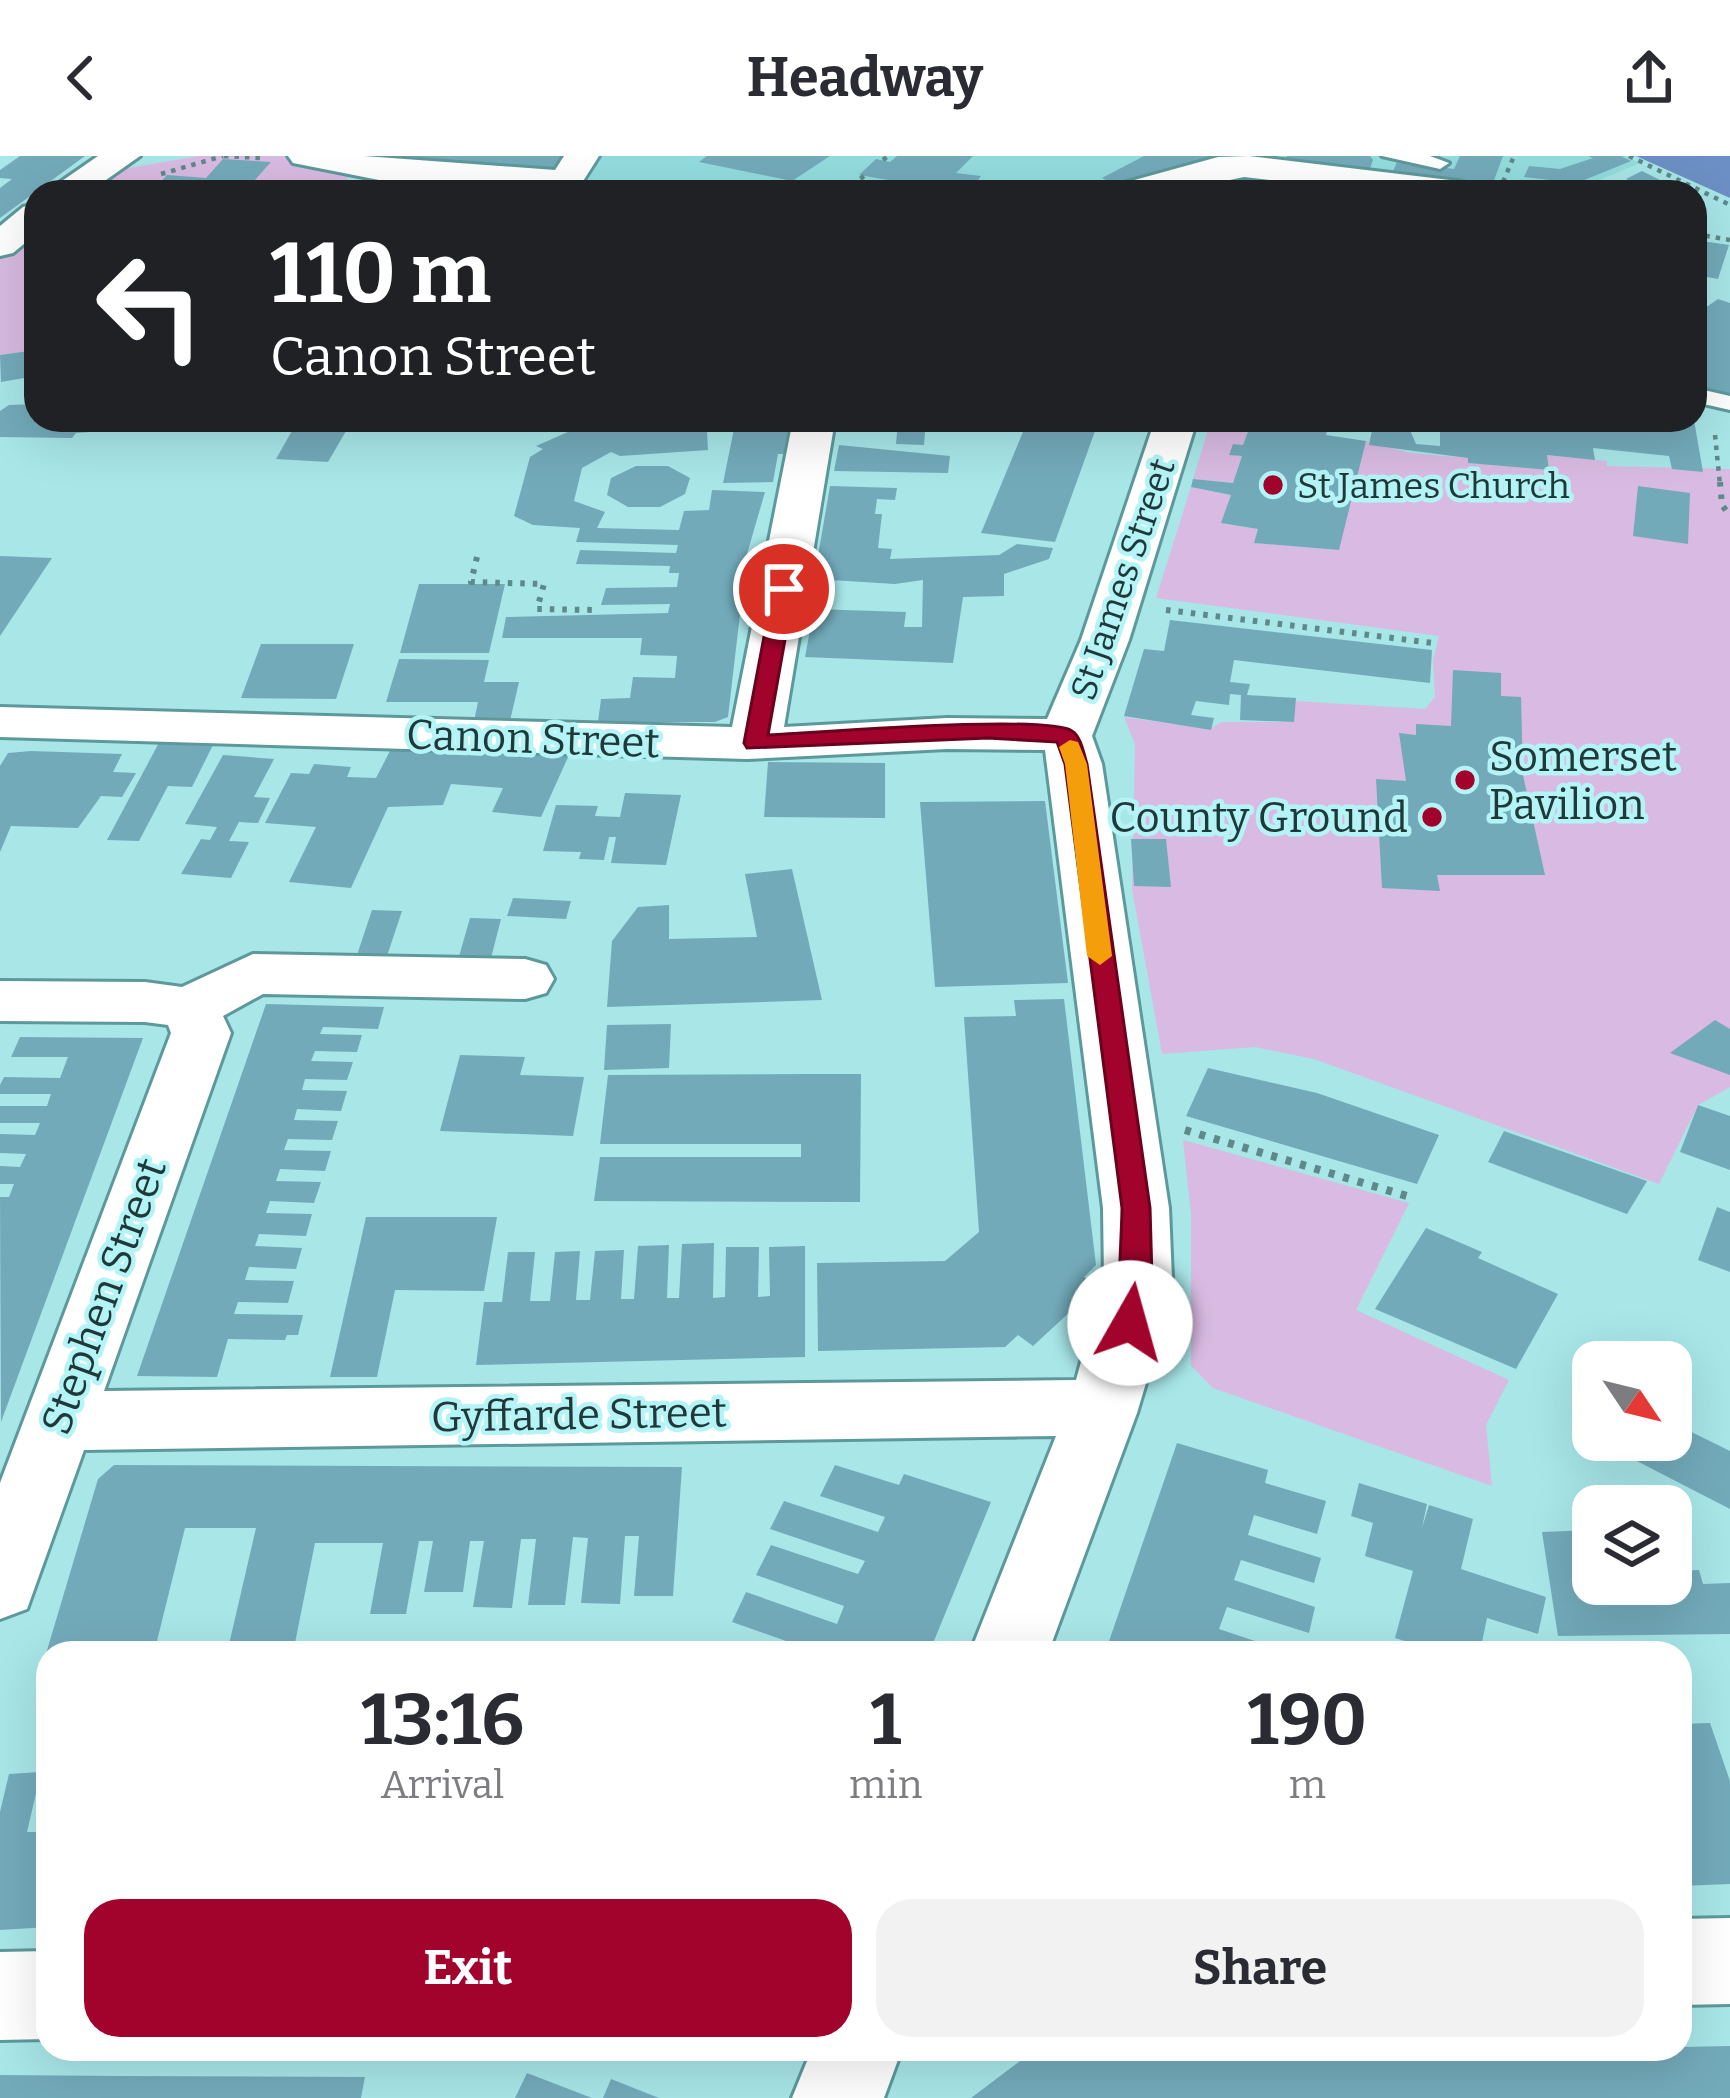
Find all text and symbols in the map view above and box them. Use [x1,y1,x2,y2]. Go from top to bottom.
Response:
icon: back [48,45,114,111]
icon: share [1616,45,1682,111]
text: Headway [747,46,983,110]
text: 110 m [270,223,491,324]
icon: left [72,228,228,384]
text: Canon Street [270,325,596,389]
street label: St James Street [1061,453,1185,706]
place label: St James Church [1297,464,1570,508]
marker: St James Church [1260,472,1286,498]
pin [733,538,835,640]
icon: arrive [751,556,817,622]
street label: Canon Street [405,710,661,768]
place label: Somerset Pavilion [1489,732,1677,830]
marker: Somerset Pavilion [1452,767,1478,793]
place label: County Ground [1110,793,1408,843]
marker: County Ground [1419,804,1445,830]
street label: Stephen Street [31,1152,177,1441]
position arrow [1067,1260,1193,1386]
north arrow [1572,1341,1692,1461]
map controls [1572,1341,1692,1605]
street label: Gyffarde Street [431,1387,727,1443]
button: layers [1572,1485,1692,1605]
text: 13:16 [361,1677,524,1763]
text: 1 [870,1677,901,1763]
text: 190 [1248,1677,1367,1763]
text: Arrival [381,1762,504,1808]
text: min [849,1762,923,1808]
text: m [1289,1762,1326,1808]
button: Exit [84,1899,852,2037]
button: Share [876,1899,1644,2037]

